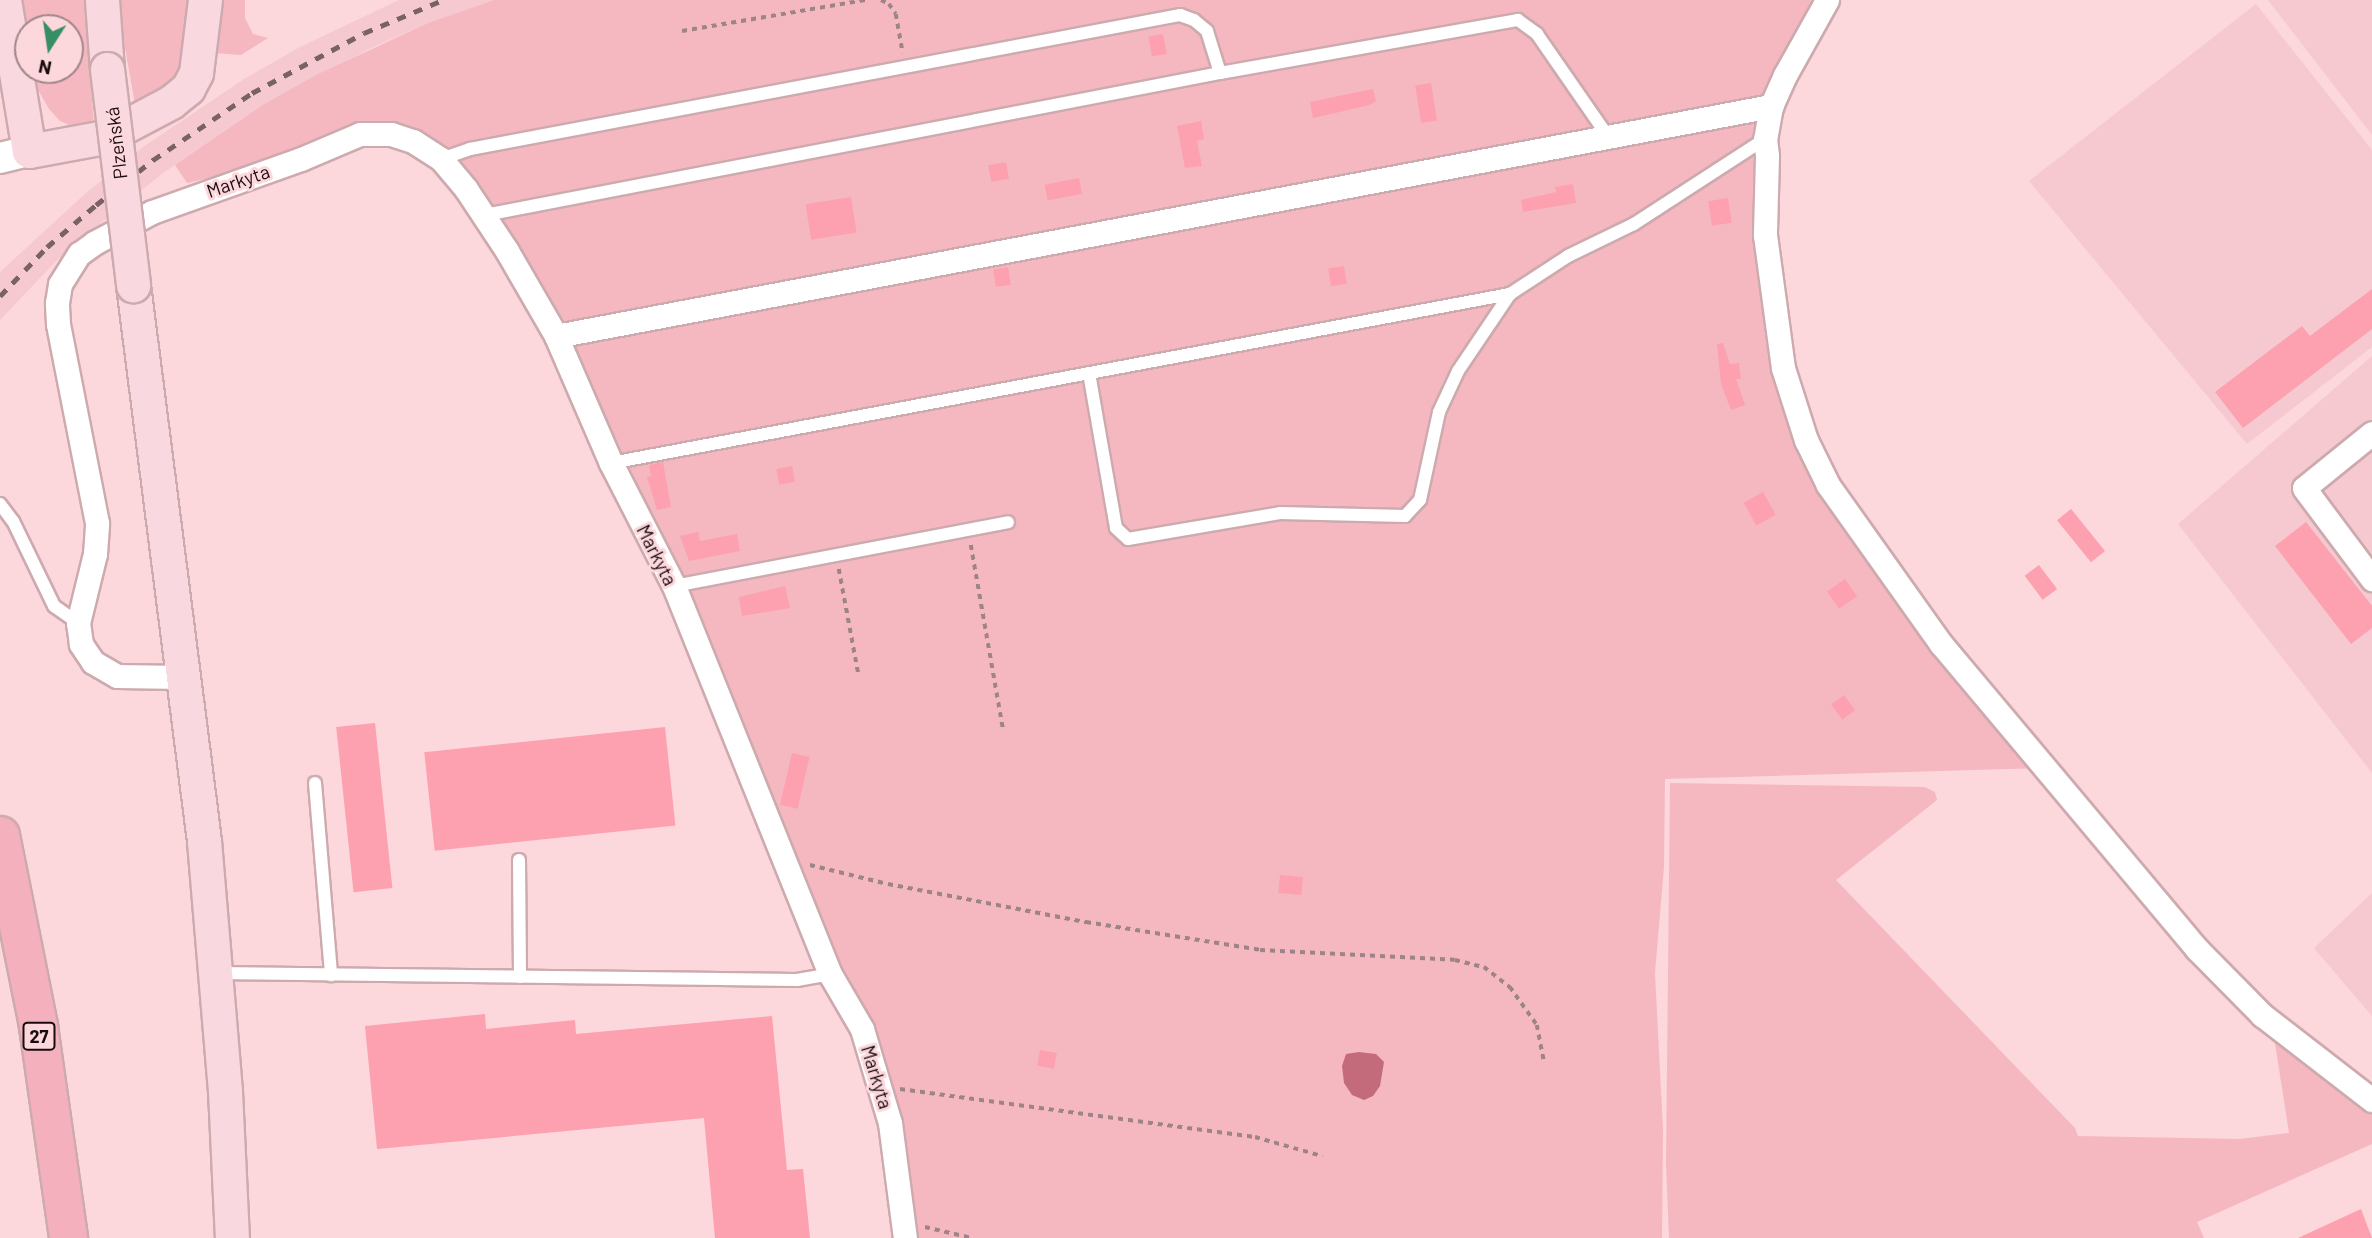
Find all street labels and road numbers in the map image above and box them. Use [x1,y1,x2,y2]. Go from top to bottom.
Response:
street label: Plzeňská [100,106,132,180]
street label: Markyta [204,160,272,202]
street label: Markyta [632,521,682,589]
road number: 27 [22,1021,56,1050]
street label: Markyta [857,1043,897,1111]

